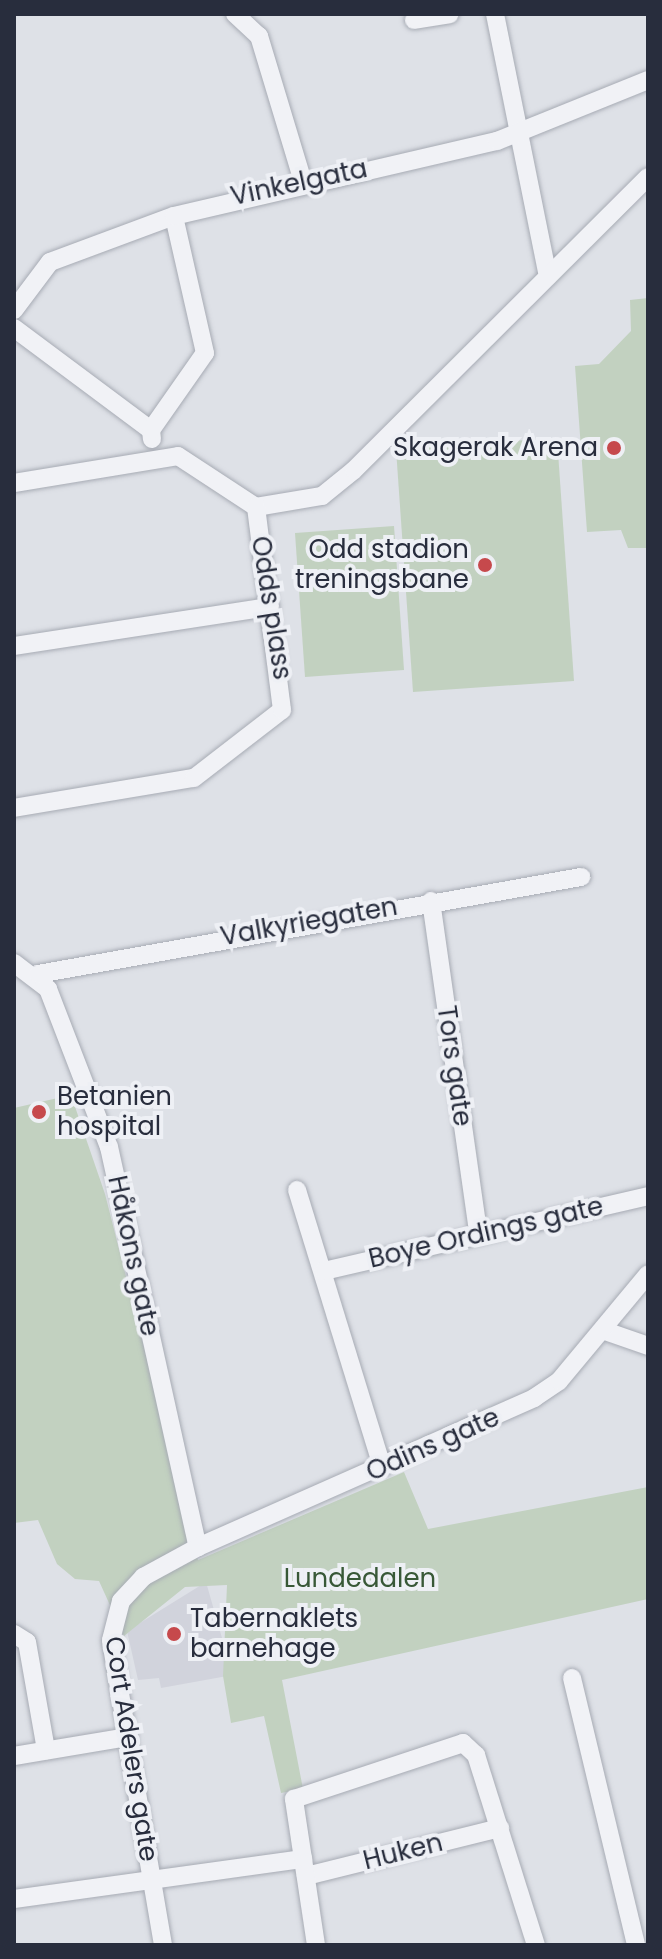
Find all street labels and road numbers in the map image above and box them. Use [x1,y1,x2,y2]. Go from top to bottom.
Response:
street label: Vinkelgata [228,153,370,213]
street label: Odds plass [244,534,298,682]
street label: Valkyriegaten [218,891,400,953]
street label: Tors gate [430,1004,478,1128]
street label: Håkons gate [101,1173,165,1339]
street label: Boye Ordings gate [366,1191,606,1275]
street label: Odins gate [362,1402,504,1488]
street label: Cort Adelers gate [98,1634,164,1864]
street label: Huken [360,1827,446,1877]

